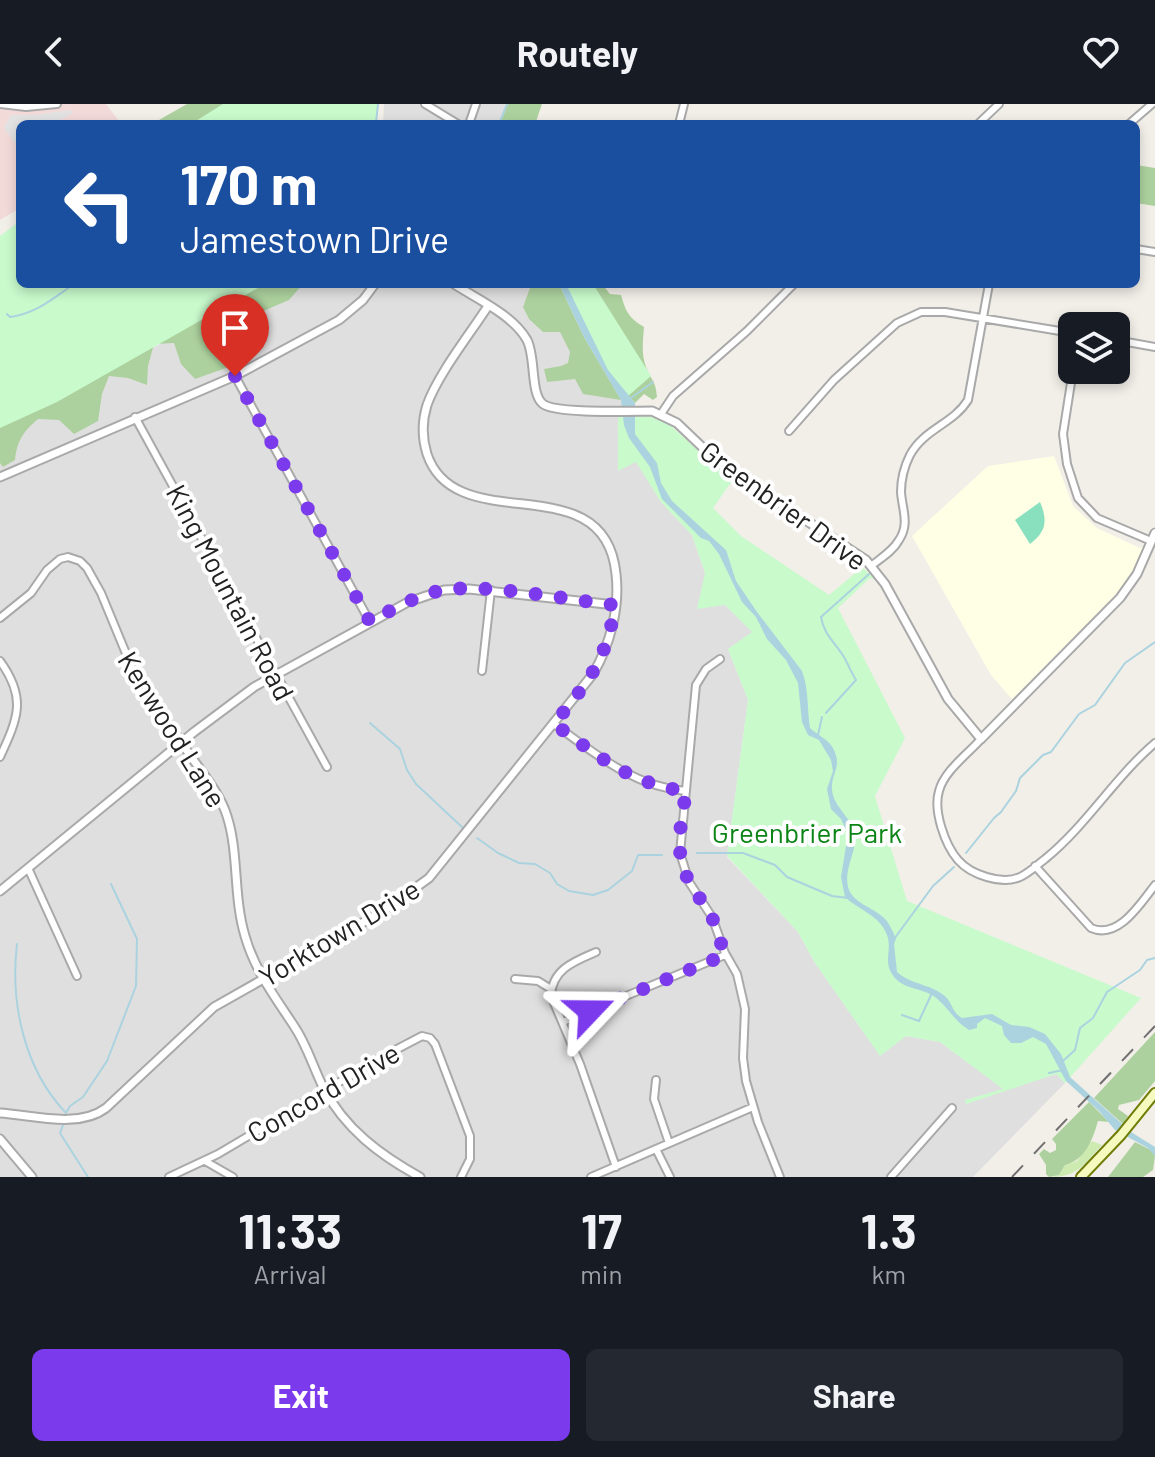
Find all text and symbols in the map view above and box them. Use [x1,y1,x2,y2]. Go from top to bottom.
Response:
icon: back [32,30,76,74]
icon: heart [1079,30,1123,74]
text: Routely [517,31,638,74]
text: 170 m [180,149,317,216]
icon: left [48,152,152,256]
text: Jamestown Drive [180,217,449,260]
pin [201,294,269,376]
icon: arrive [213,306,257,350]
map controls [1058,312,1130,384]
button: layers [1058,312,1130,384]
street label: Greenbrier Drive [694,433,874,577]
street label: King Mountain Road [160,478,302,706]
street label: Kenwood Lane [112,645,234,813]
park label: Greenbrier Park [712,815,902,849]
street label: Yorktown Drive [253,871,425,993]
position arrow [548,969,632,1053]
street label: Concord Drive [241,1035,405,1149]
text: 11:33 [238,1201,342,1259]
text: 17 [581,1201,622,1259]
text: 1.3 [861,1201,917,1259]
text: Arrival [254,1258,326,1289]
text: min [580,1258,622,1289]
text: km [871,1258,906,1289]
button: Exit [32,1349,570,1441]
button: Share [586,1349,1123,1441]

